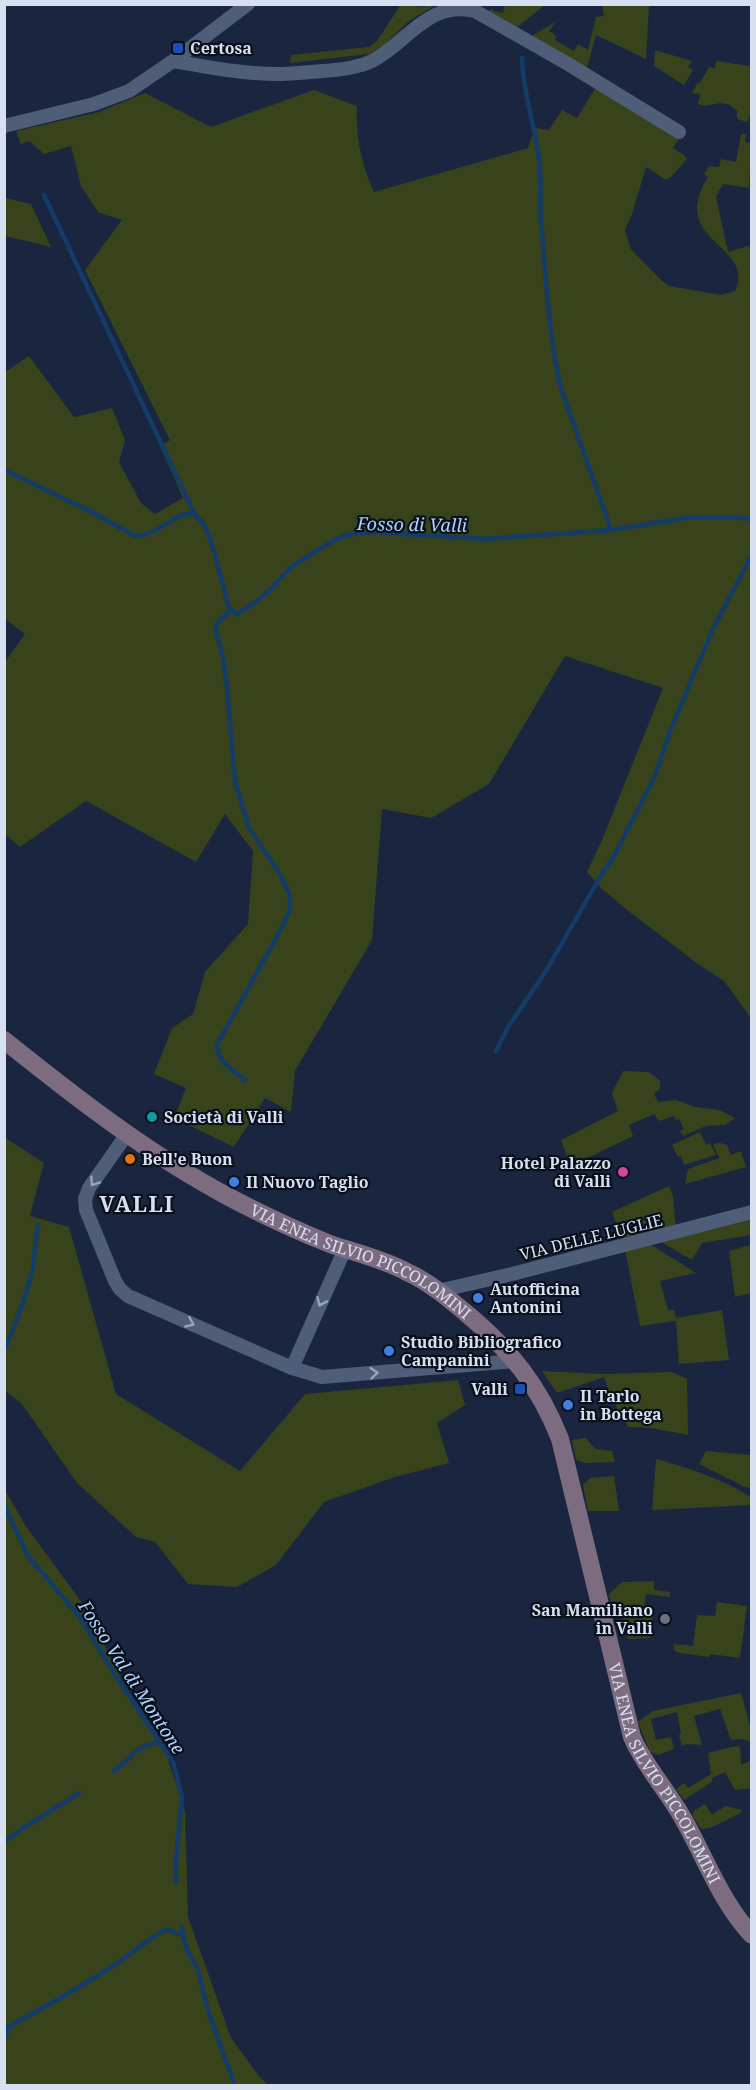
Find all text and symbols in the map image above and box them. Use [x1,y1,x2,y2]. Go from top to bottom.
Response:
place label: Certosa [190,37,252,59]
marker: Certosa [171,41,185,55]
water label: Fosso di Valli [356,511,468,537]
place label: Società di Valli [164,1106,284,1128]
marker: Società di Valli [145,1110,159,1124]
place label: Bell'e Buon [142,1148,233,1170]
marker: Bell'e Buon [123,1152,137,1166]
place label: Hotel Palazzo di Valli [501,1152,611,1192]
marker: Hotel Palazzo di Valli [616,1165,630,1179]
place label: Il Nuovo Taglio [246,1171,369,1193]
one-way arrow [90,1175,101,1186]
marker: Il Nuovo Taglio [227,1175,241,1189]
district label: VALLI [99,1188,175,1218]
street label: VIA ENEA SILVIO PICCOLOMINI [247,1199,476,1324]
street label: VIA DELLE LUGLIE [517,1209,665,1265]
place label: Autofficina Antonini [490,1278,581,1318]
marker: Autofficina Antonini [471,1291,485,1305]
one-way arrow [316,1296,328,1307]
one-way arrow [184,1316,195,1328]
place label: Studio Bibliografico Campanini [401,1331,562,1371]
marker: Studio Bibliografico Campanini [382,1344,396,1358]
one-way arrow [369,1367,378,1380]
place label: Valli [471,1378,508,1400]
marker: Valli [513,1382,527,1396]
place label: Il Tarlo in Bottega [580,1385,662,1425]
marker: Il Tarlo in Bottega [561,1398,575,1412]
water label: Fosso Val di Montone [73,1595,191,1759]
place label: San Mamiliano in Valli [532,1599,653,1639]
marker: San Mamiliano in Valli [658,1612,672,1626]
street label: VIA ENEA SILVIO PICCOLOMINI [603,1661,726,1888]

